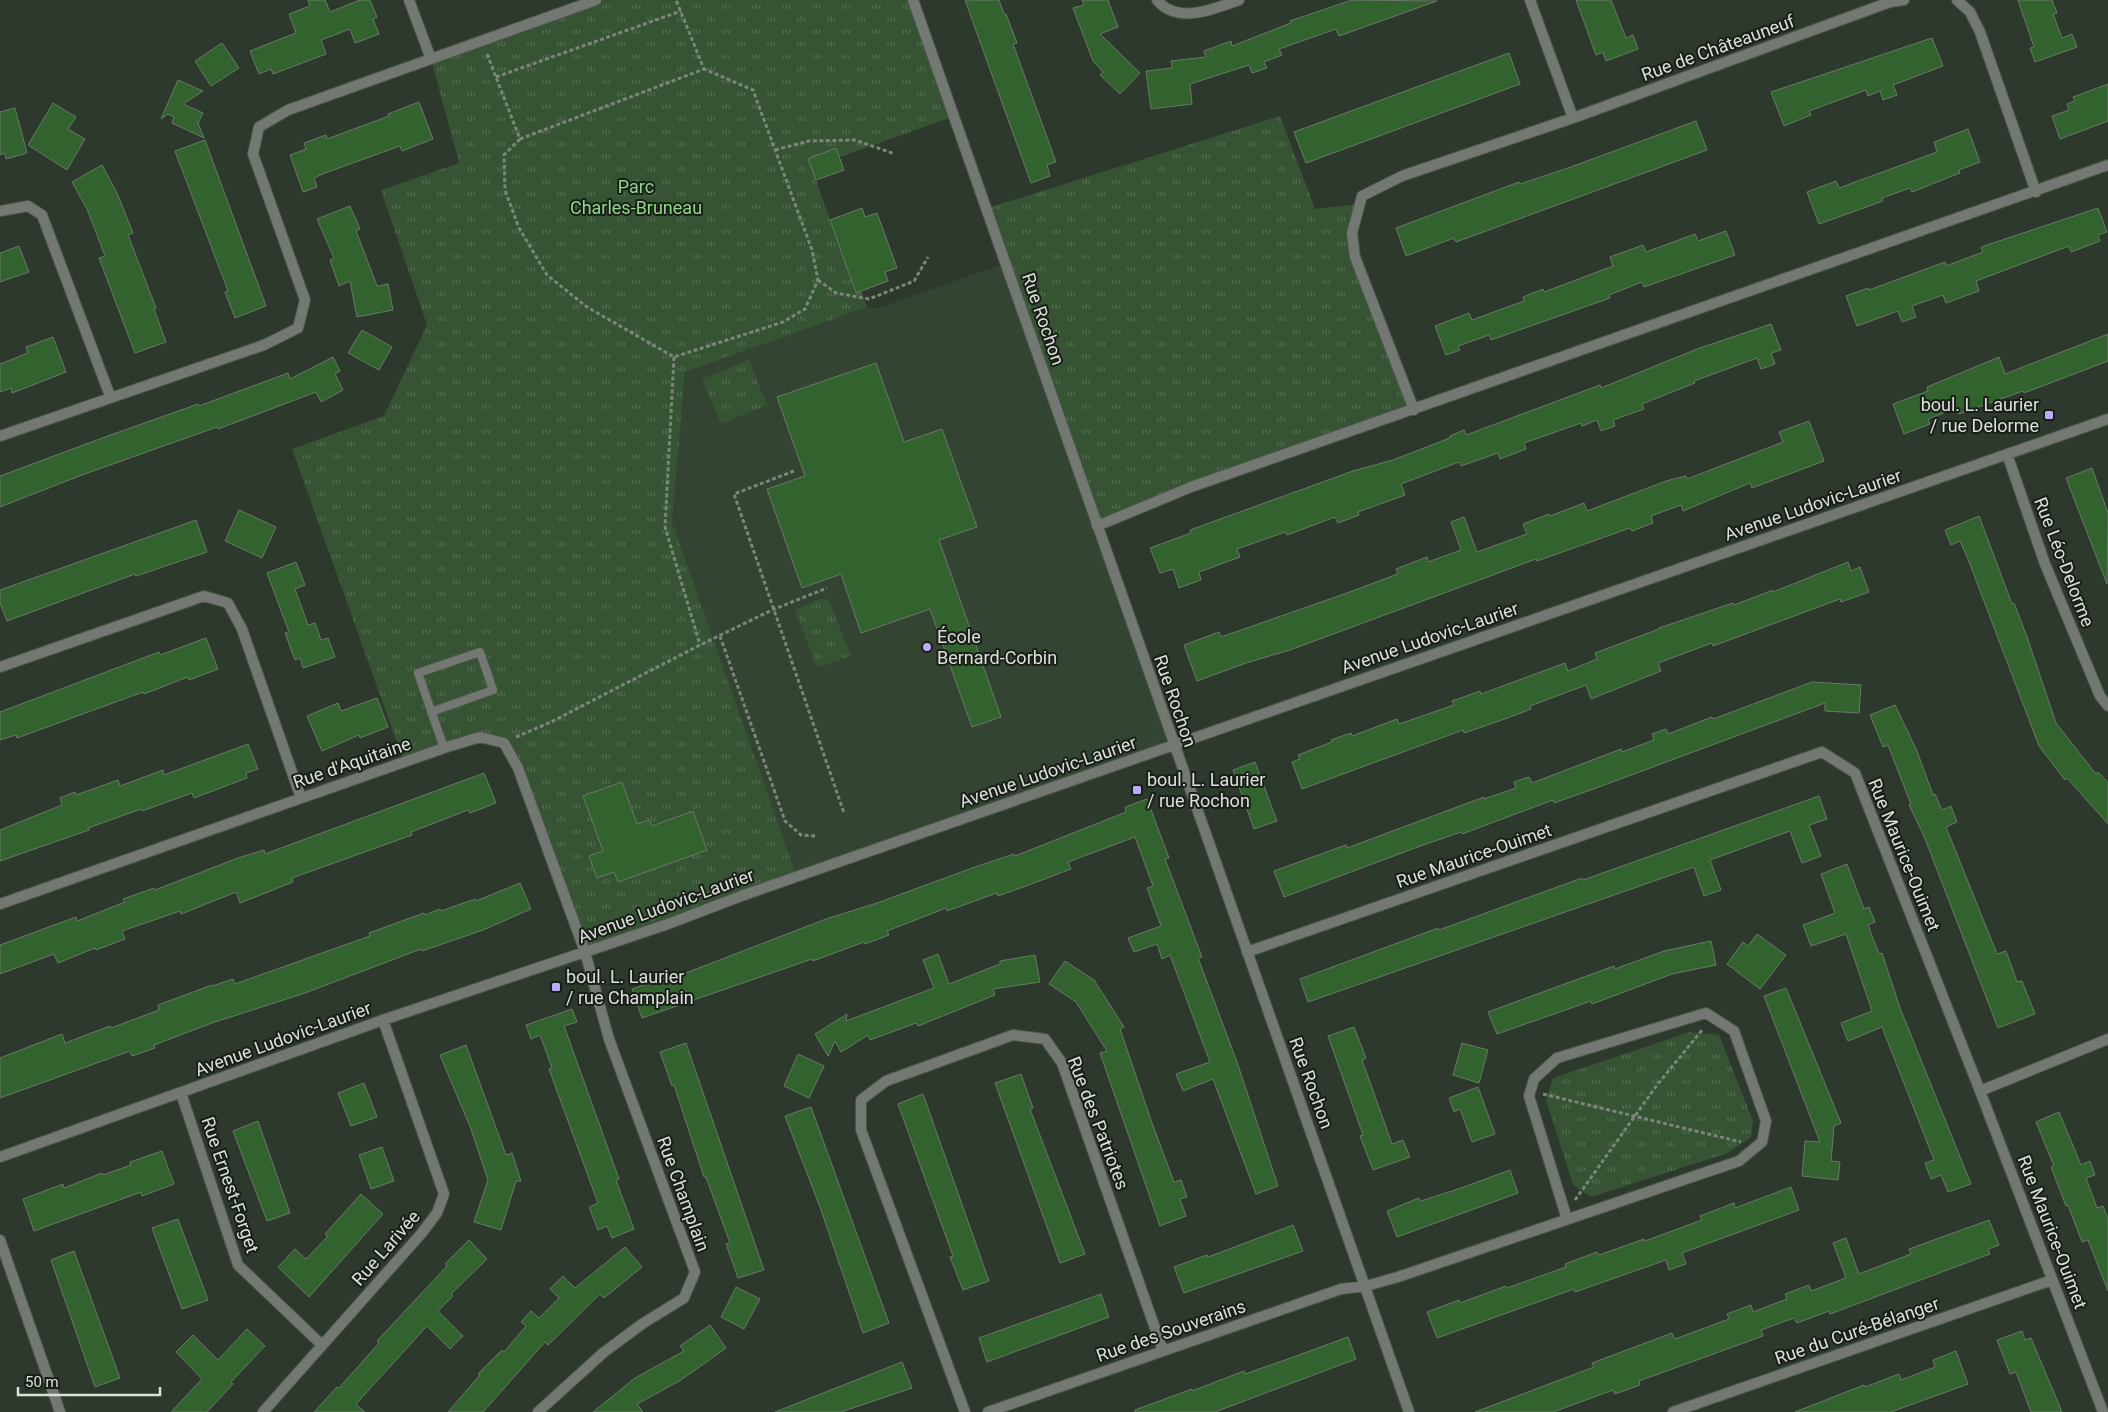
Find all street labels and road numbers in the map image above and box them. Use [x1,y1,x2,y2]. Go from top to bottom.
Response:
street label: Rue de Châteauneuf [1638,10,1798,85]
street label: Rue Rochon [1018,270,1069,368]
street label: Avenue Ludovic-Laurier [1722,464,1904,545]
street label: Rue Léo-Delorme [2030,494,2099,630]
street label: Avenue Ludovic-Laurier [1339,597,1521,678]
street label: Rue Rochon [1150,652,1201,750]
street label: Avenue Ludovic-Laurier [957,731,1139,812]
street label: Rue d'Aquitaine [290,733,413,792]
street label: Rue Maurice-Ouimet [1864,775,1945,934]
street label: Rue Maurice-Ouimet [1393,819,1554,892]
street label: Avenue Ludovic-Laurier [575,864,757,947]
street label: Avenue Ludovic-Laurier [192,997,374,1080]
street label: Rue Rochon [1285,1034,1338,1131]
street label: Rue des Patriotes [1063,1053,1134,1192]
street label: Rue Ernest-Forget [197,1114,264,1256]
street label: Rue Champlain [653,1133,714,1254]
street label: Rue Maurice-Ouimet [2013,1152,2091,1312]
street label: Rue Larivée [347,1206,424,1290]
street label: Rue du Curé-Bélanger [1772,1293,1942,1368]
street label: Rue des Souverains [1093,1295,1248,1366]

